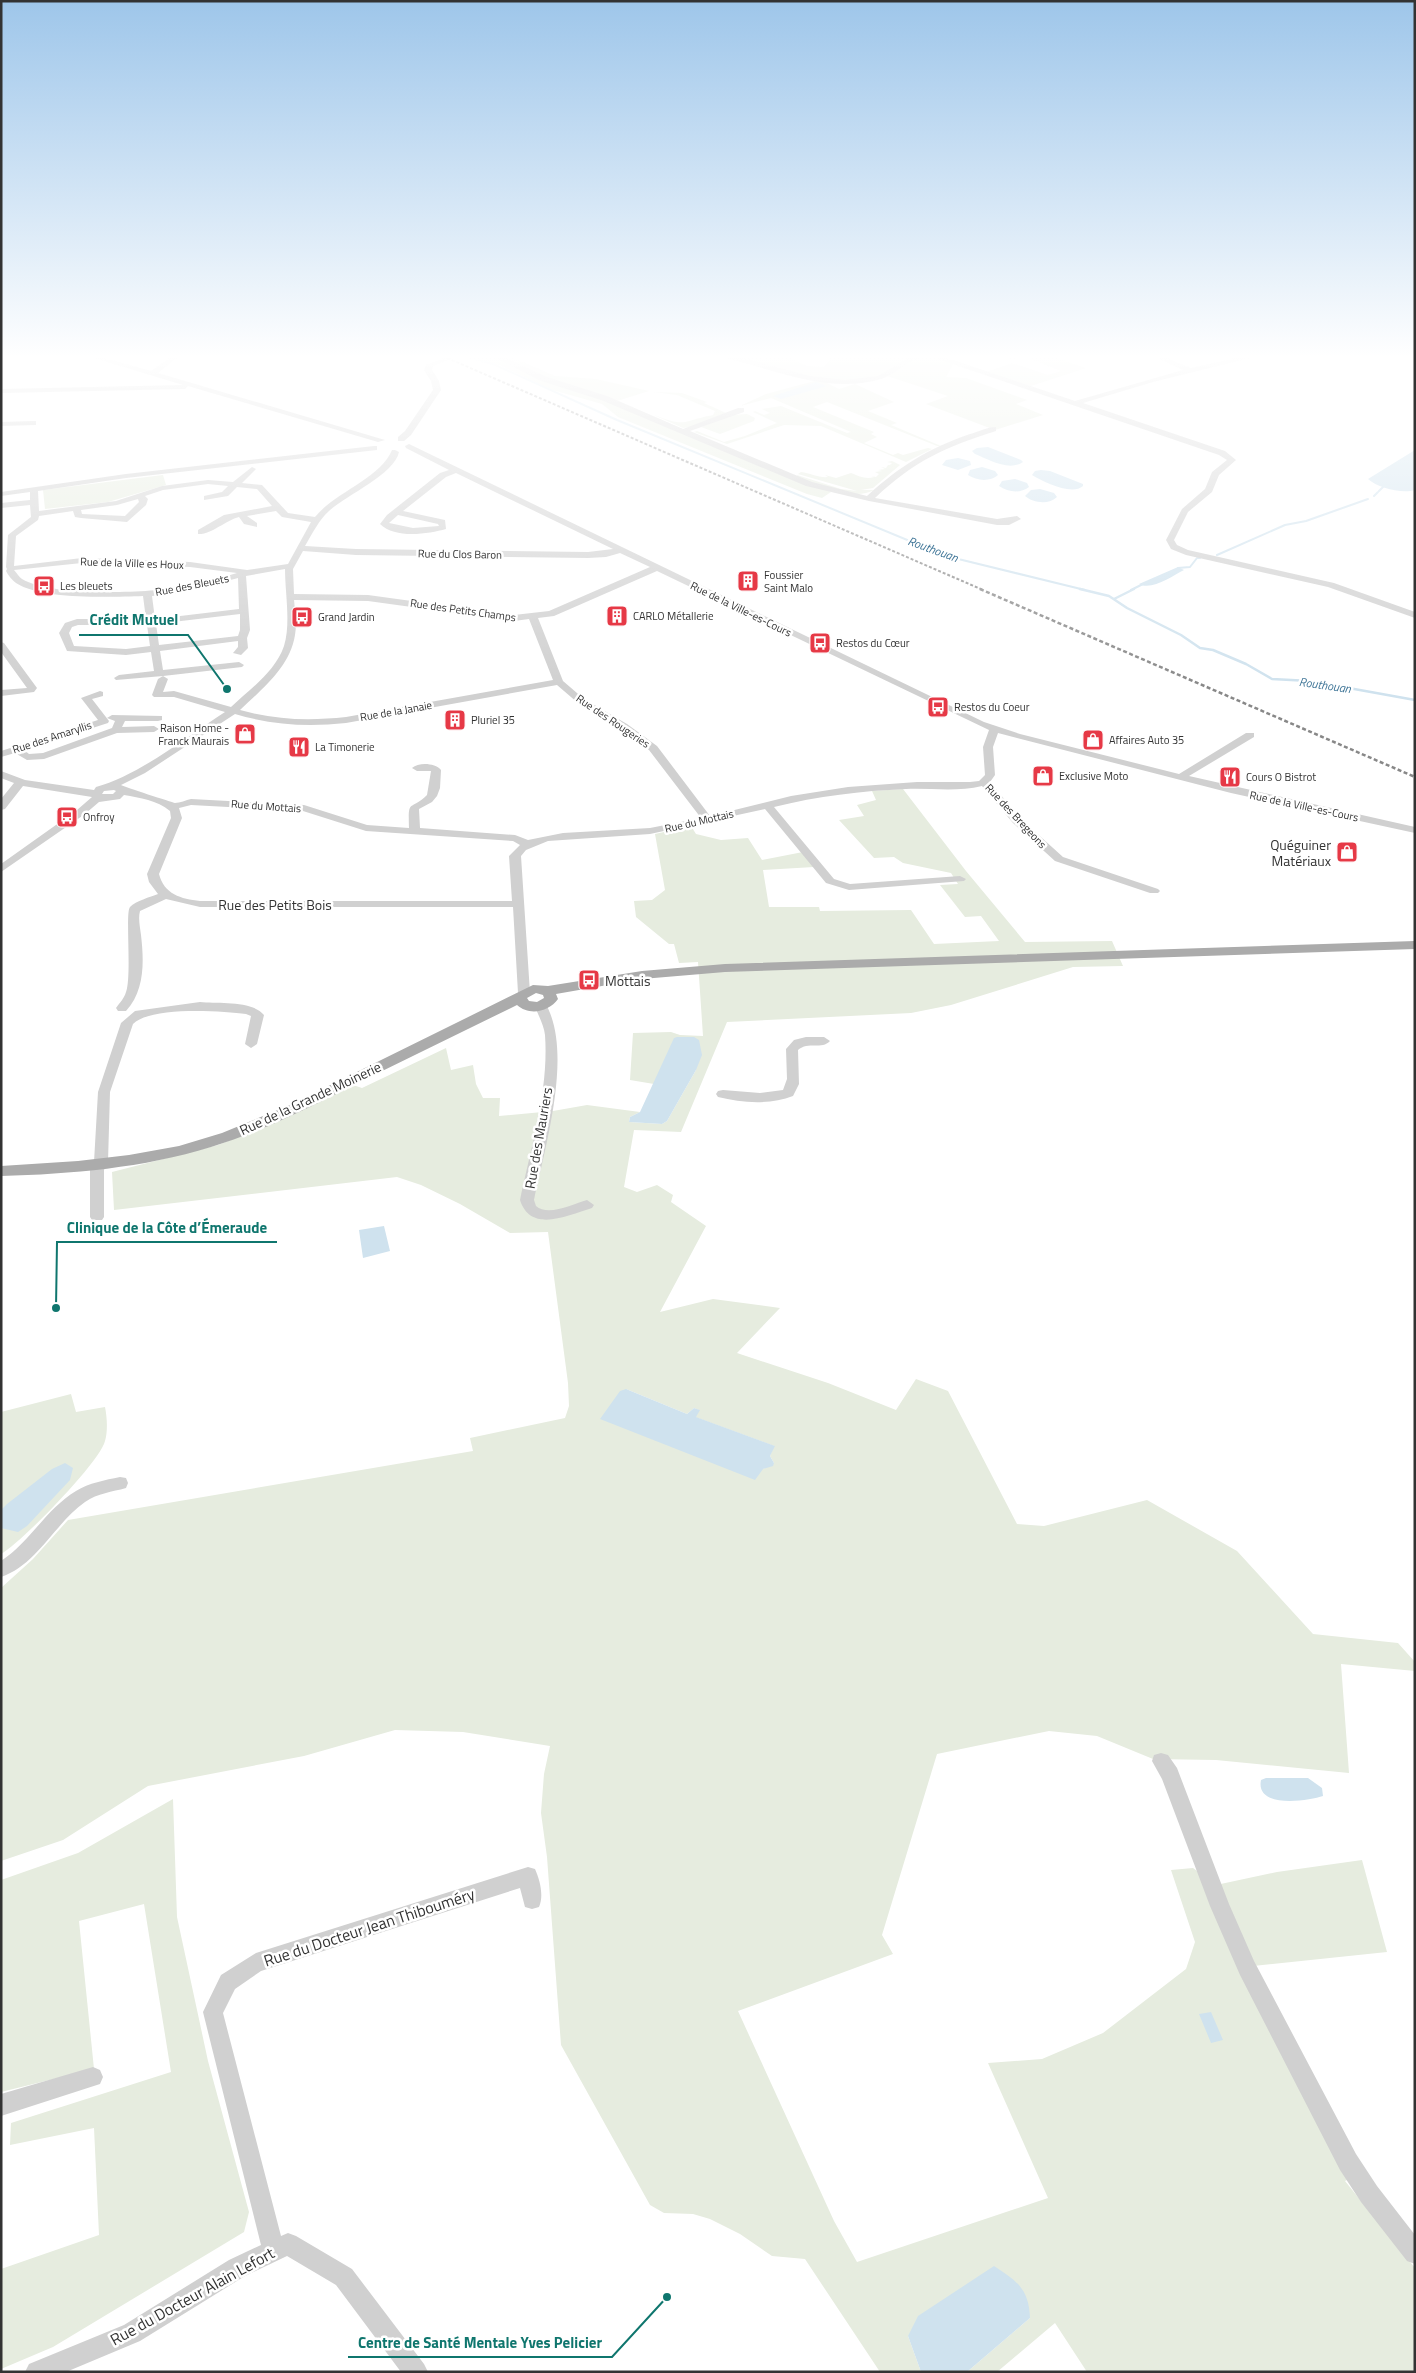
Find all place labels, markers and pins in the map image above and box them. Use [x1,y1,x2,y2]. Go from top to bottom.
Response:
place label: Foussier Saint Malo [764,567,813,596]
building icon: Foussier Saint Malo [736,569,760,593]
bus stop icon: Les bleuets [32,574,56,598]
place label: Les bleuets [60,578,113,594]
building icon: CARLO Métallerie [605,604,629,628]
callout: Crédit Mutuel [79,605,188,635]
bus stop icon: Grand Jardin [290,605,314,629]
place label: CARLO Métallerie [633,608,714,624]
place label: Grand Jardin [318,609,375,625]
bus stop icon: Restos du Cœur [808,631,832,655]
place label: Restos du Cœur [836,635,910,651]
bus stop icon: Restos du Coeur [926,695,950,719]
place label: Restos du Coeur [954,699,1030,715]
building icon: Pluriel 35 [443,708,467,732]
place label: Pluriel 35 [471,712,515,728]
place label: Raison Home - Franck Maurais [158,720,229,749]
shop icon: Raison Home - Franck Maurais [233,722,257,746]
shop icon: Affaires Auto 35 [1081,728,1105,752]
place label: Affaires Auto 35 [1109,732,1184,748]
restaurant icon: La Timonerie [287,735,311,759]
place label: La Timonerie [315,739,375,755]
shop icon: Exclusive Moto [1031,764,1055,788]
restaurant icon: Cours O Bistrot [1218,765,1242,789]
place label: Exclusive Moto [1059,768,1129,784]
place label: Cours O Bistrot [1246,769,1316,785]
bus stop icon: Onfroy [55,805,79,829]
place label: Onfroy [83,809,115,825]
place label: Quéguiner Matériaux [1270,834,1332,871]
shop icon: Quéguiner Matériaux [1335,840,1359,864]
bus stop icon: Mottais [577,968,601,992]
place label: Mottais [605,970,650,991]
callout: Clinique de la Côte d’Émeraude [57,1212,277,1242]
callout: Centre de Santé Mentale Yves Pelicier [348,2327,612,2357]

